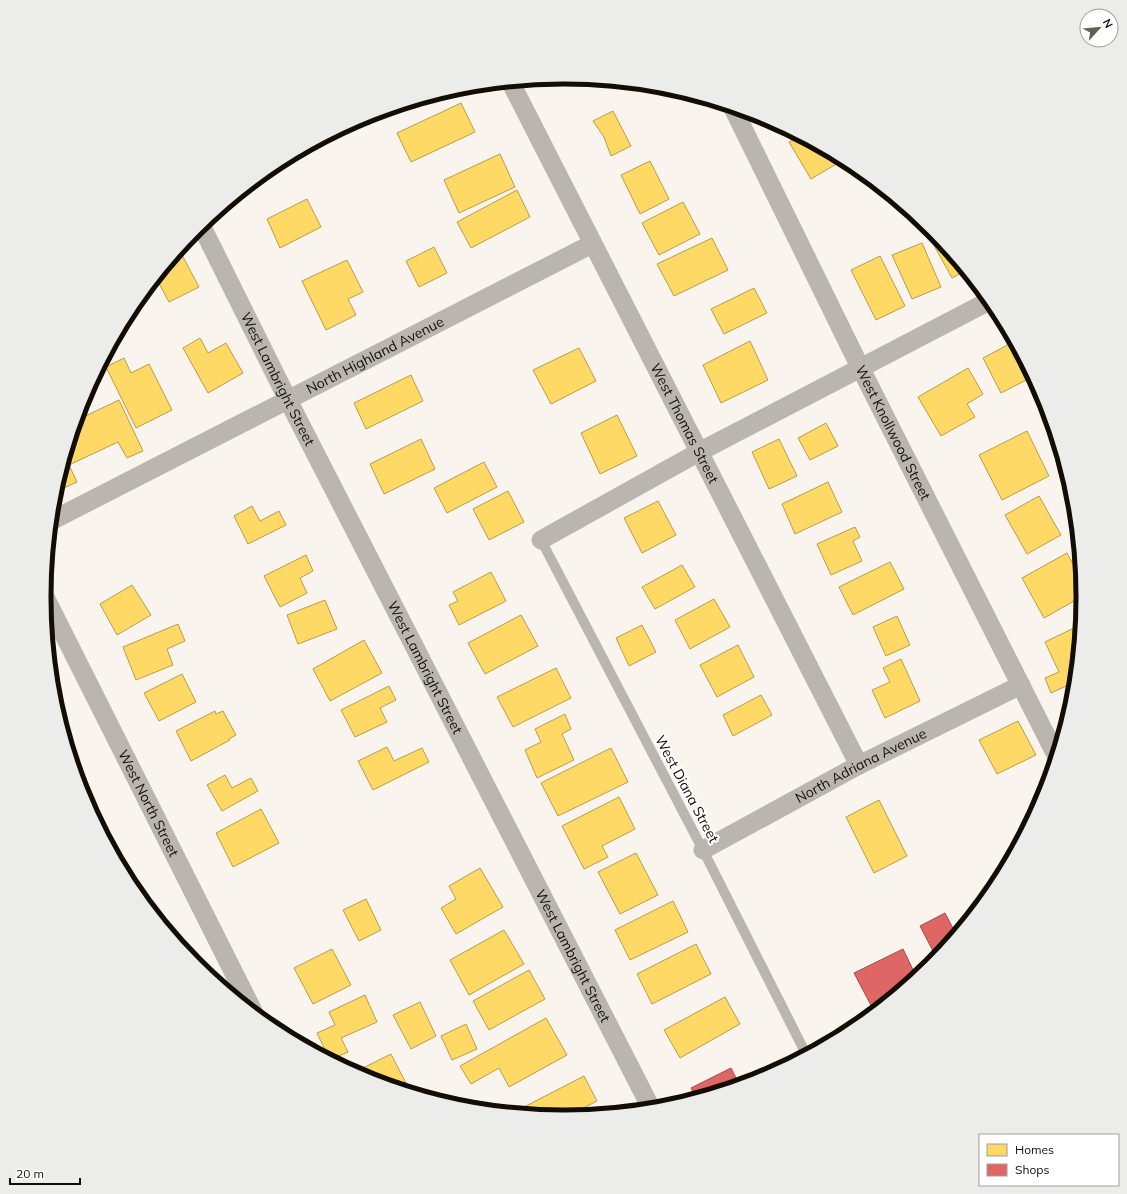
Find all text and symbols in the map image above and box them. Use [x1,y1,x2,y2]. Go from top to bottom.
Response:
north arrow [1079,8,1119,48]
text: N [1100,17,1116,30]
street label: West Lambright Street [237,309,319,449]
street label: North Highland Avenue [303,312,447,398]
street label: West Thomas Street [646,360,723,486]
street label: West Knollwood Street [852,362,935,503]
street label: West Lambright Street [384,598,467,737]
street label: North Adriana Avenue [792,724,929,807]
street label: West Diana Street [651,732,723,846]
street label: West North Street [114,747,183,860]
street label: West Lambright Street [531,886,615,1025]
legend [979,1134,1119,1186]
text: Homes [1015,1142,1054,1157]
scale bar [10,1160,80,1186]
text: Shops [1015,1162,1050,1177]
text: 20 m [16,1166,44,1181]

